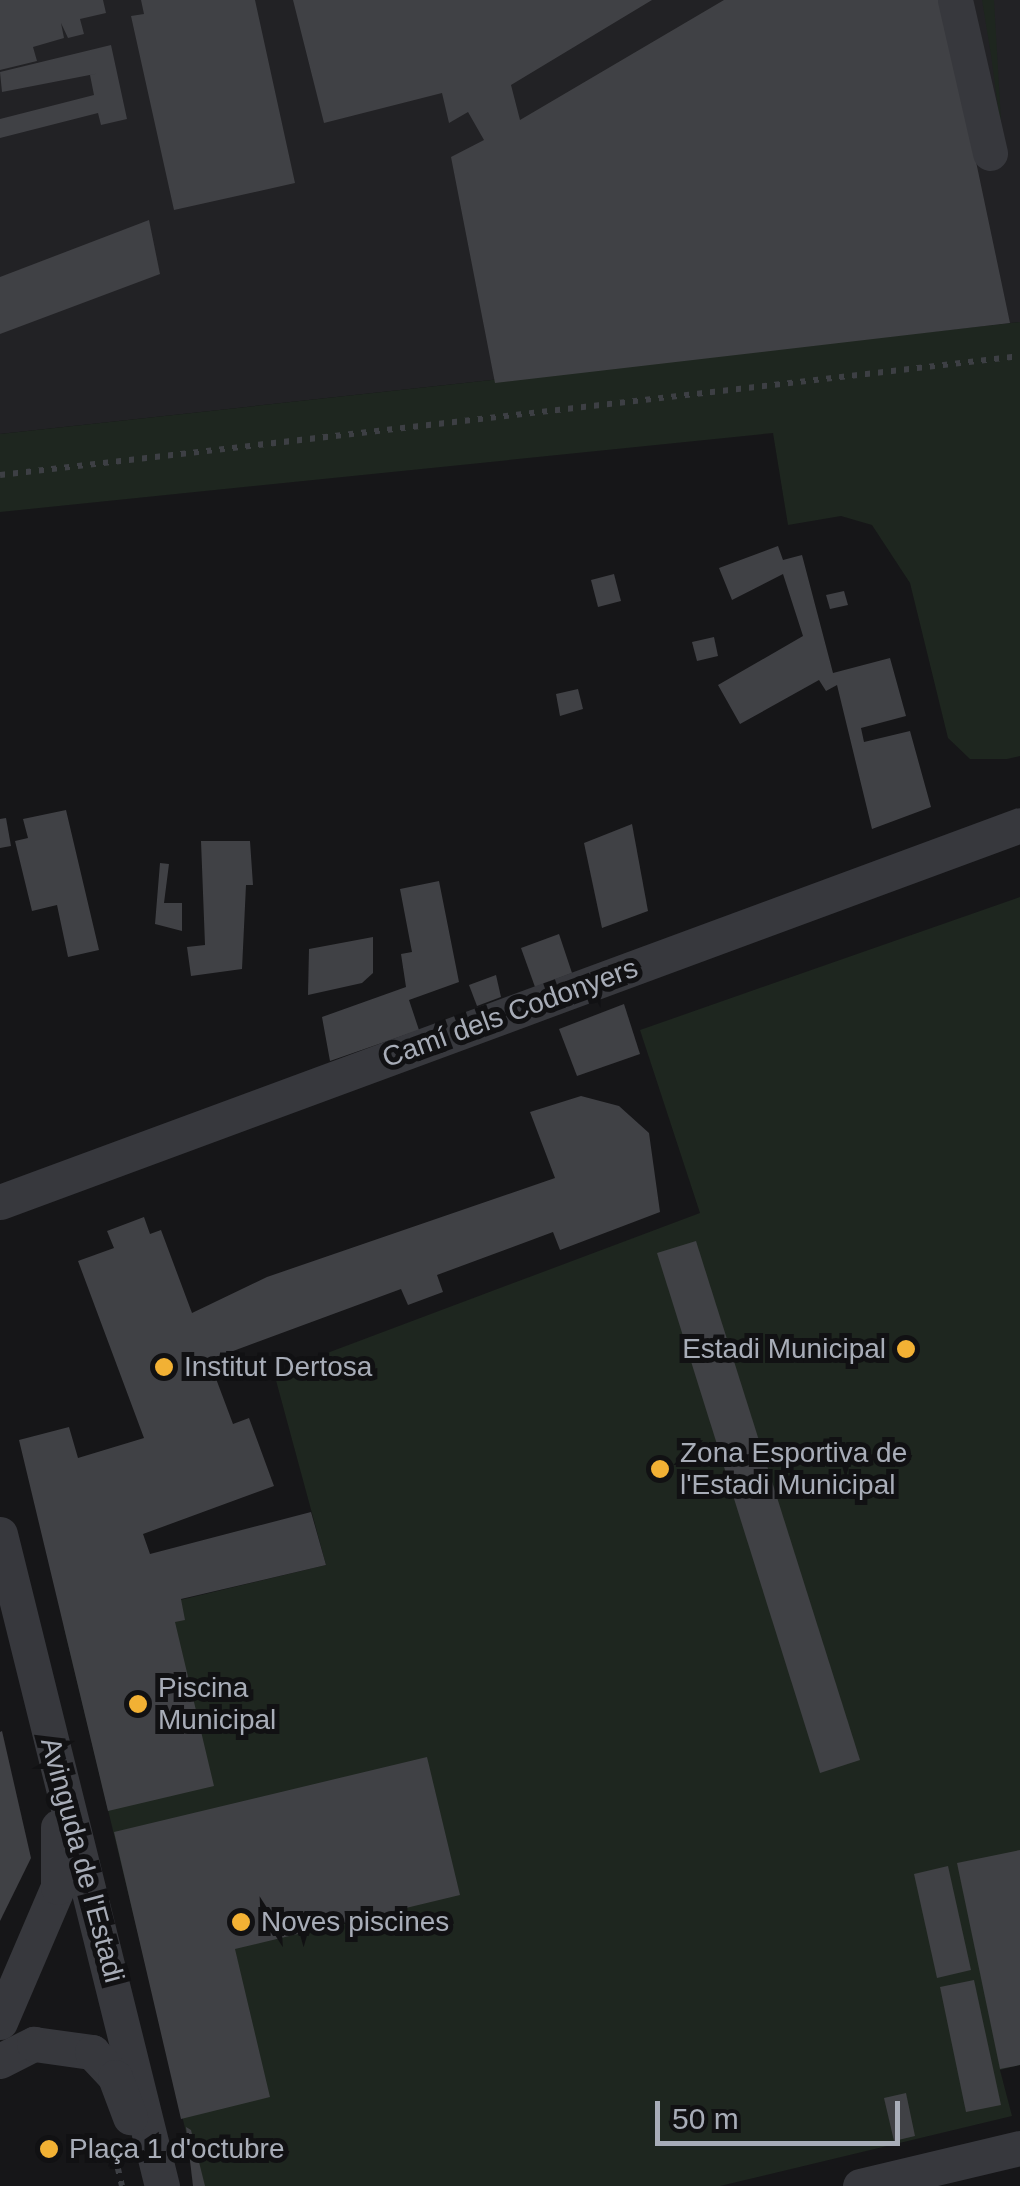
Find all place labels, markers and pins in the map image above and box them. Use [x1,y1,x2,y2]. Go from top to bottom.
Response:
place label: Estadi Municipal [682,1332,886,1366]
marker: Estadi Municipal [895,1338,917,1360]
place label: Institut Dertosa [184,1350,372,1384]
marker: Institut Dertosa [153,1356,175,1378]
place label: Zona Esportiva de l'Estadi Municipal [680,1436,907,1502]
marker: Zona Esportiva de l'Estadi Municipal [649,1458,671,1480]
place label: Piscina Municipal [158,1671,276,1737]
marker: Piscina Municipal [127,1693,149,1715]
place label: Noves piscines [261,1905,449,1939]
marker: Noves piscines [230,1911,252,1933]
place label: Plaça 1 d'octubre [69,2132,284,2166]
marker: Plaça 1 d'octubre [38,2138,60,2160]

